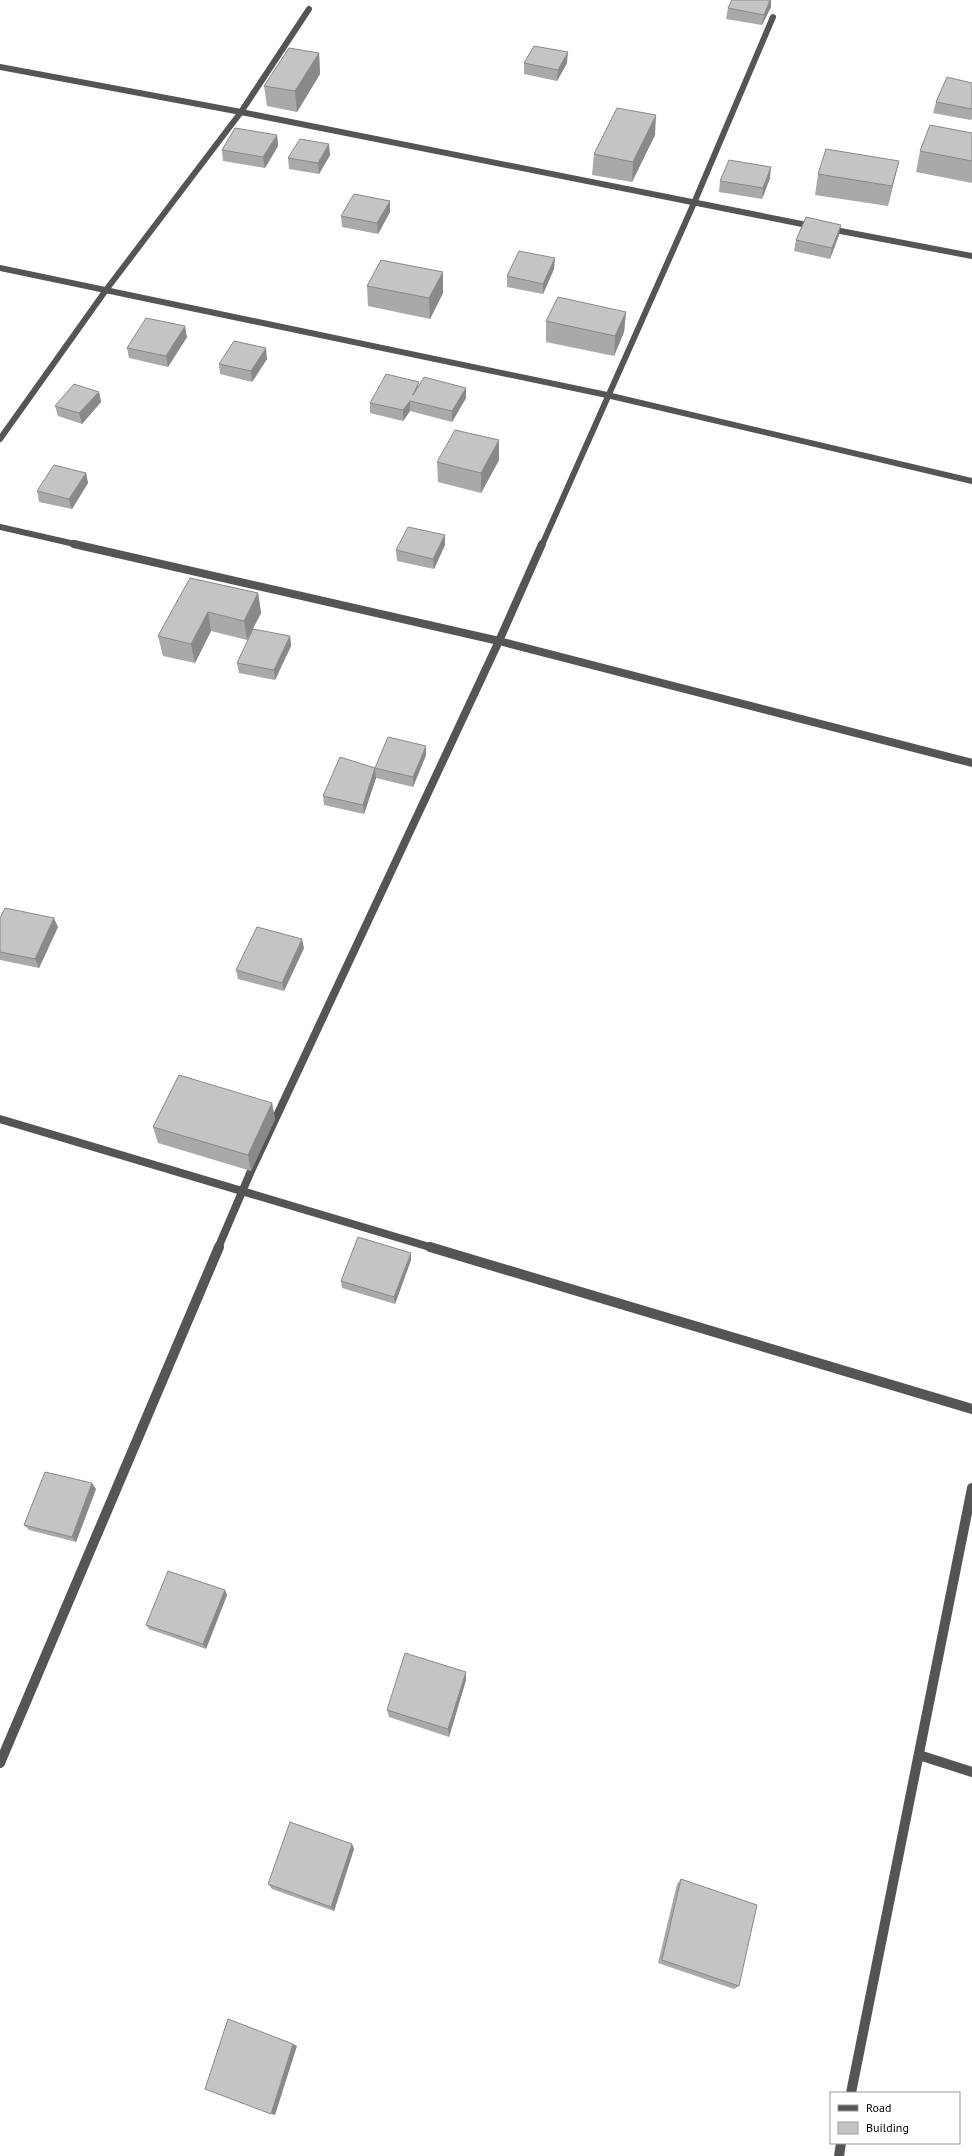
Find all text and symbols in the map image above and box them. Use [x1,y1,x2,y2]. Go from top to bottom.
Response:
legend [830,2092,960,2144]
text: Road [866,2100,891,2115]
text: Building [866,2120,909,2135]

